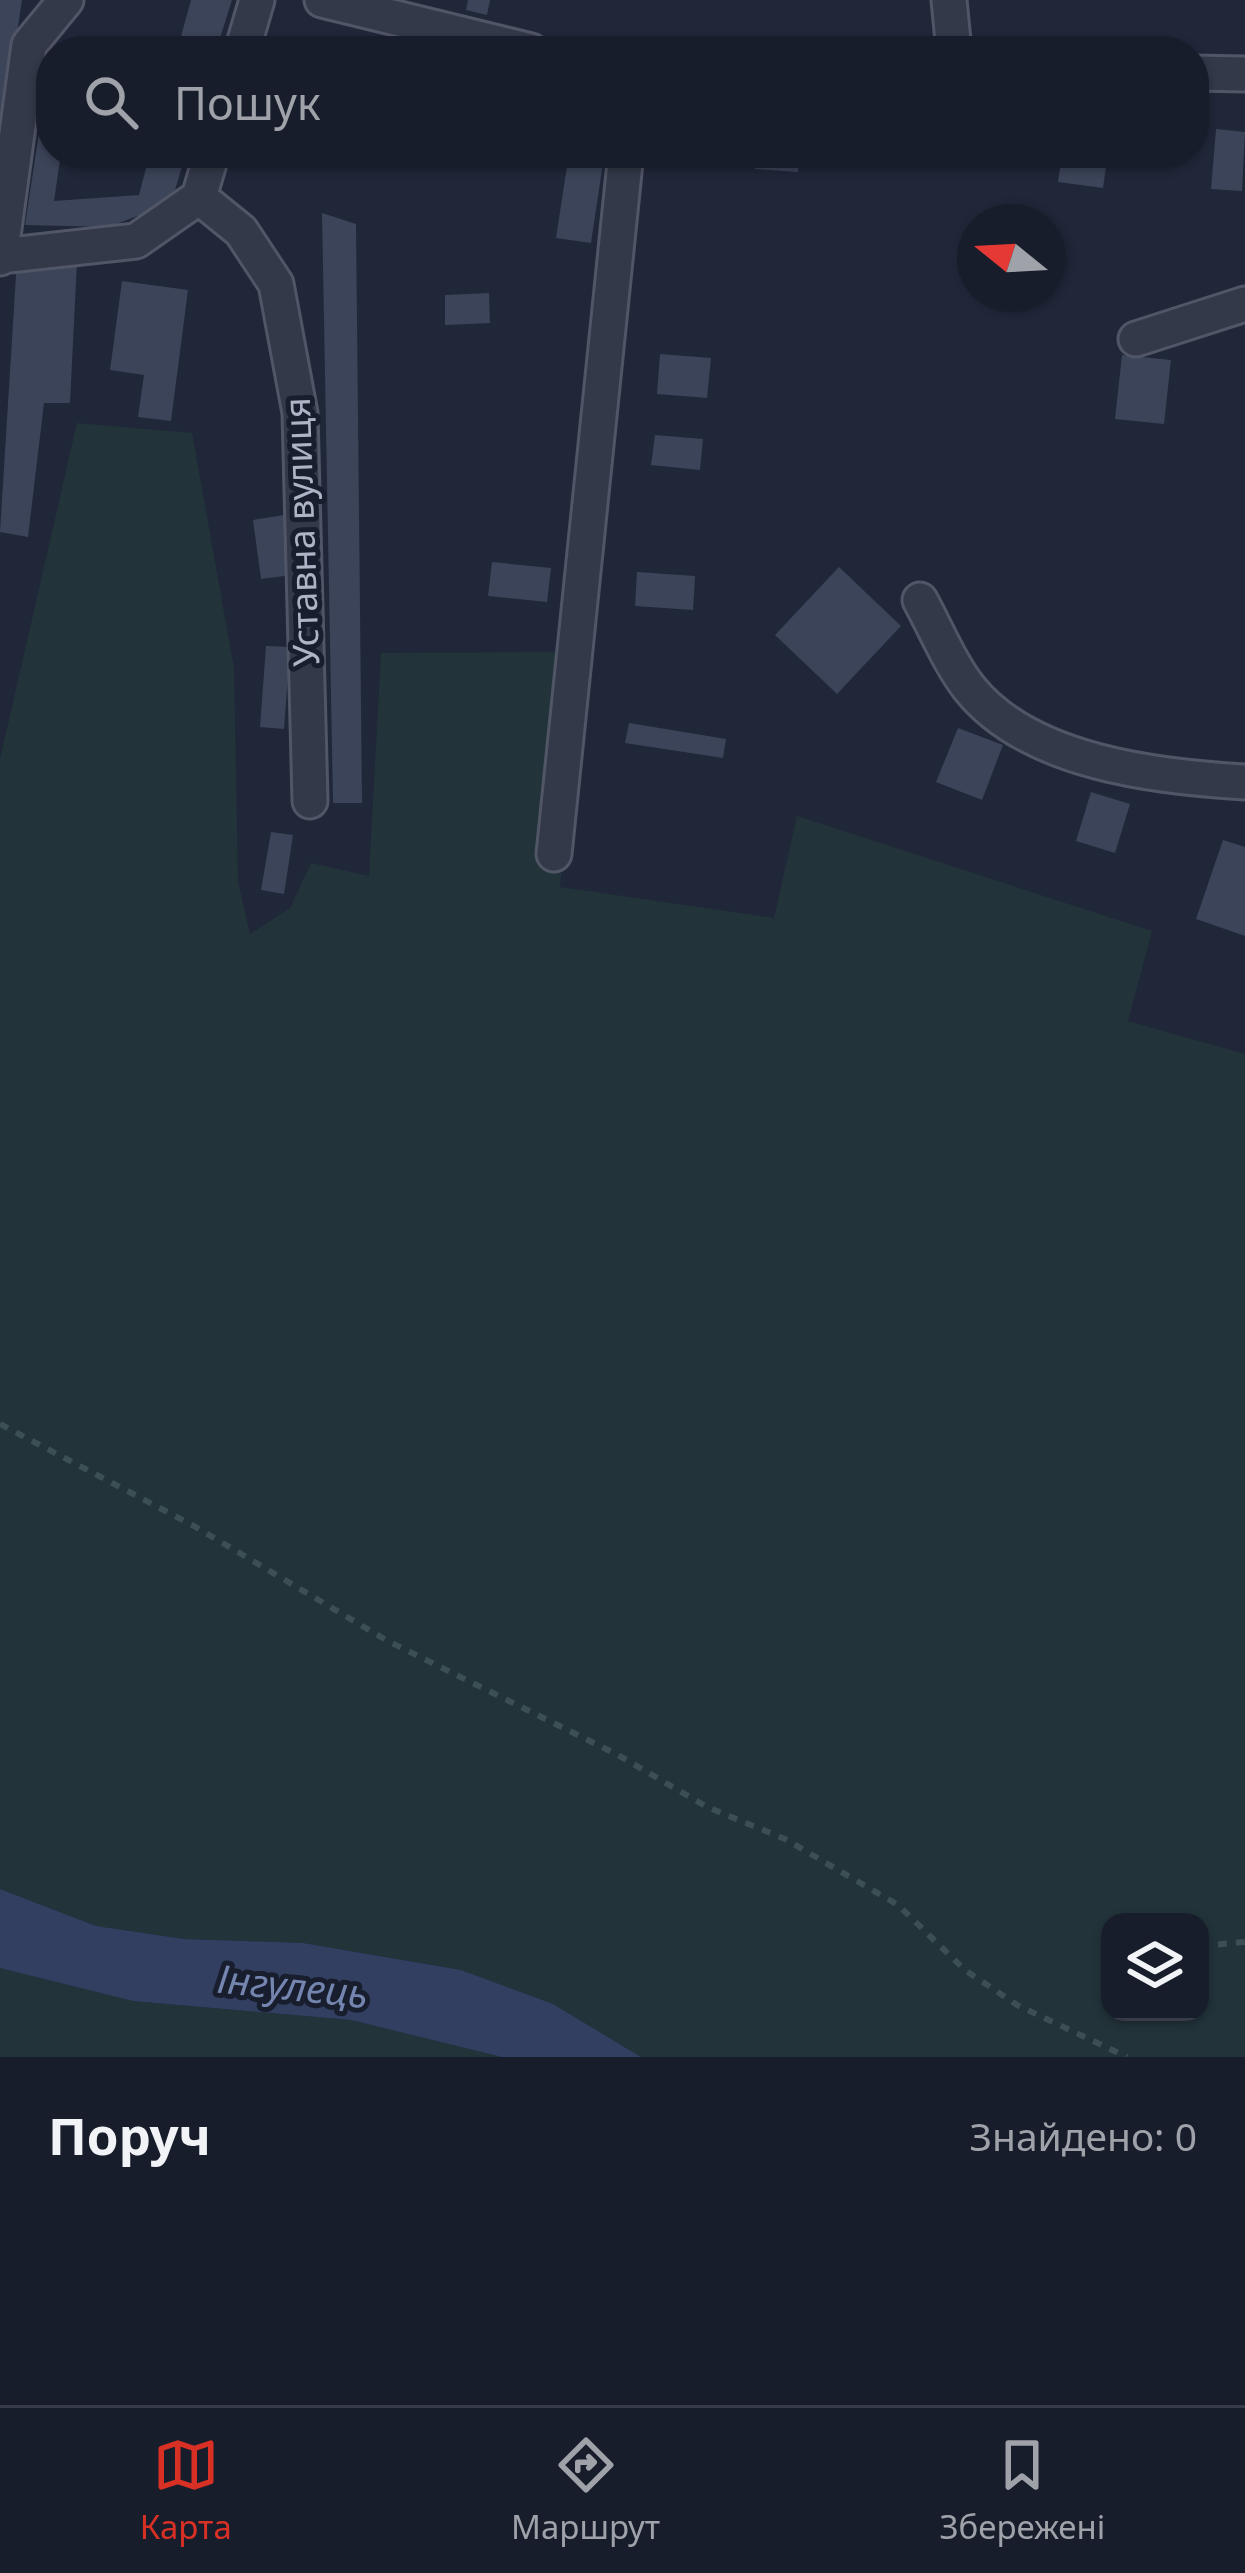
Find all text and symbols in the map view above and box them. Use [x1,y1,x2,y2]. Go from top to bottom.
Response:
search box [36,36,1209,168]
icon: search [78,69,144,135]
text: Пошук [174,72,321,133]
north arrow [957,204,1065,312]
street label: Уставна вулиця [272,397,330,667]
map controls [1101,1913,1209,2021]
button: layers [1101,1913,1209,2021]
water label: Інгулець [215,1951,371,2019]
text: Поруч [48,2100,211,2170]
text: Знайдено: 0 [969,2109,1197,2162]
tab: Карта [140,2432,232,2549]
tab: Маршрут [511,2432,660,2549]
tab: Збережені [939,2432,1105,2549]

